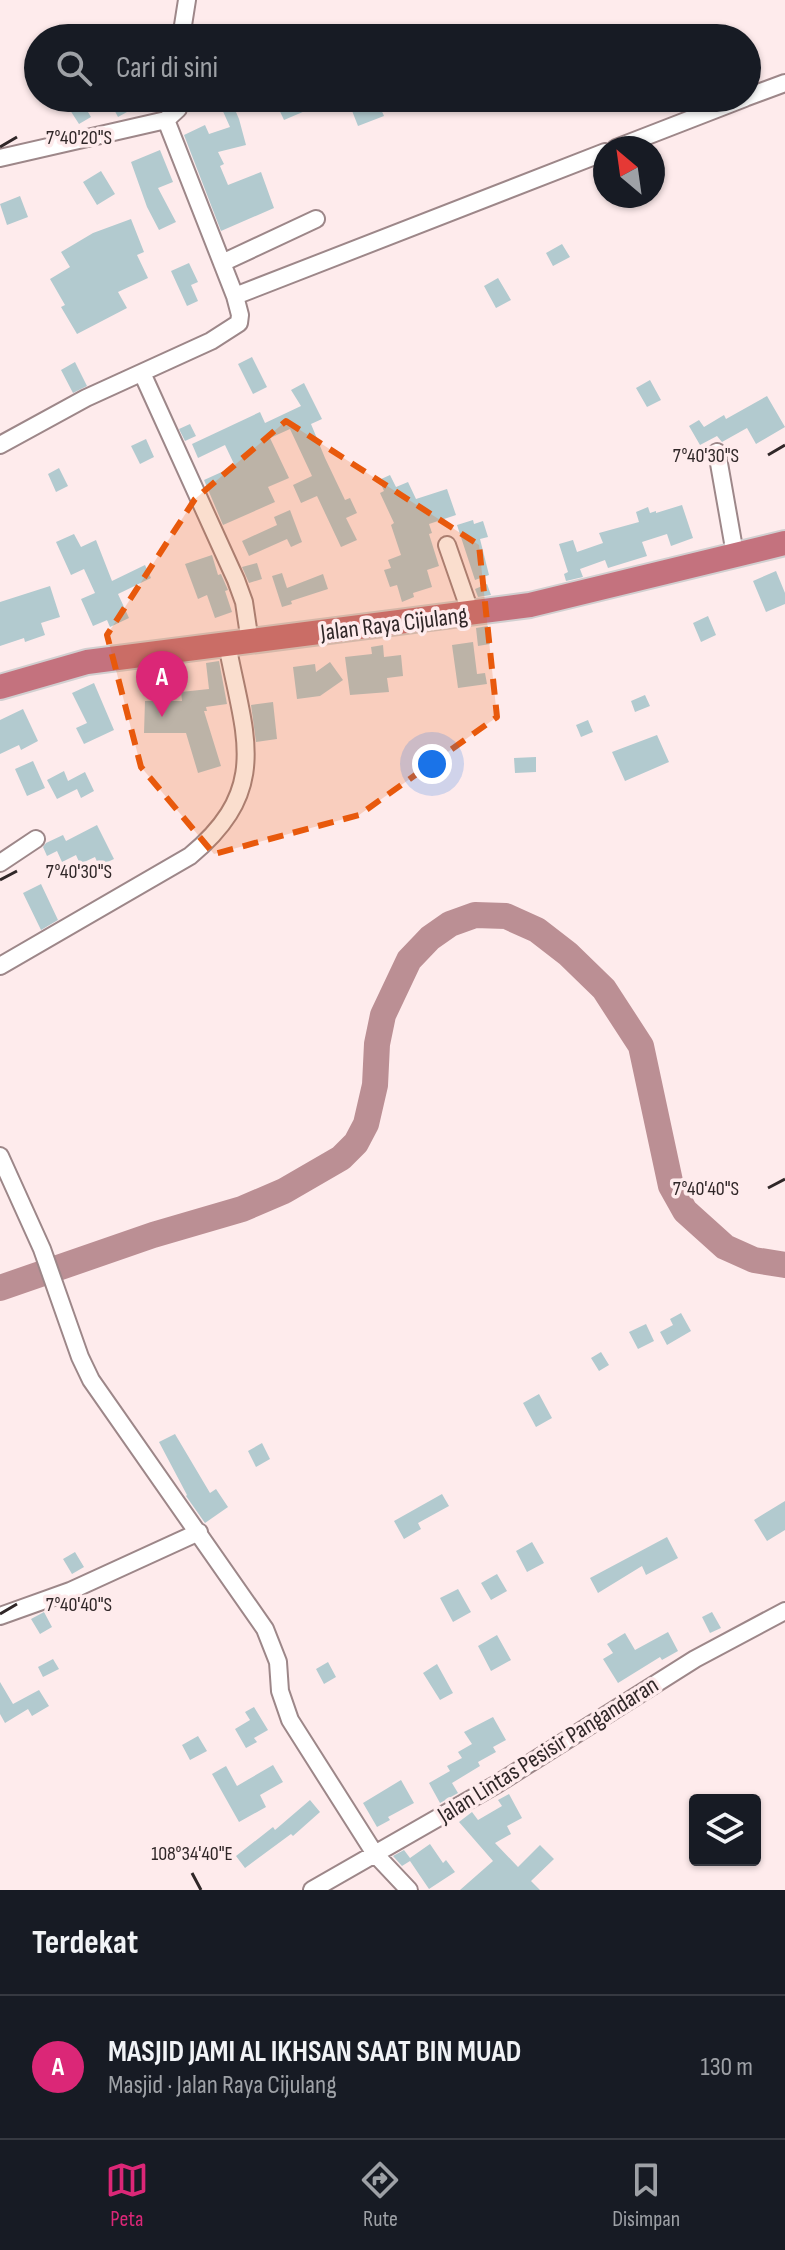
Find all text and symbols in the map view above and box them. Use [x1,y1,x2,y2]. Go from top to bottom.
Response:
search box [24,24,761,112]
icon: search [52,46,96,90]
text: Cari di sini [116,50,218,86]
text: 7°40'20"S [46,126,112,150]
north arrow [593,136,665,208]
text: 7°40'30"S [673,444,739,468]
street label: Jalan Raya Cijulang [318,601,469,648]
pin: A [136,651,188,717]
your location [412,744,452,784]
text: 7°40'30"S [46,860,112,884]
text: 7°40'40"S [673,1177,739,1201]
text: 7°40'40"S [46,1593,112,1617]
street label: Jalan Lintas Pesisir Pangandaran [432,1670,664,1830]
map controls [689,1794,761,1866]
button: layers [689,1794,761,1866]
text: 108°34'40"E [151,1842,233,1866]
text: Terdekat [32,1922,138,1963]
text: MASJID JAMI AL IKHSAN SAAT BIN MUAD [108,2034,521,2070]
text: A [52,2052,64,2083]
text: 130 m [701,2052,753,2083]
text: Masjid · Jalan Raya Cijulang [108,2070,337,2101]
tab: Peta [105,2158,149,2233]
tab: Rute [358,2158,402,2233]
tab: Disimpan [612,2158,680,2233]

